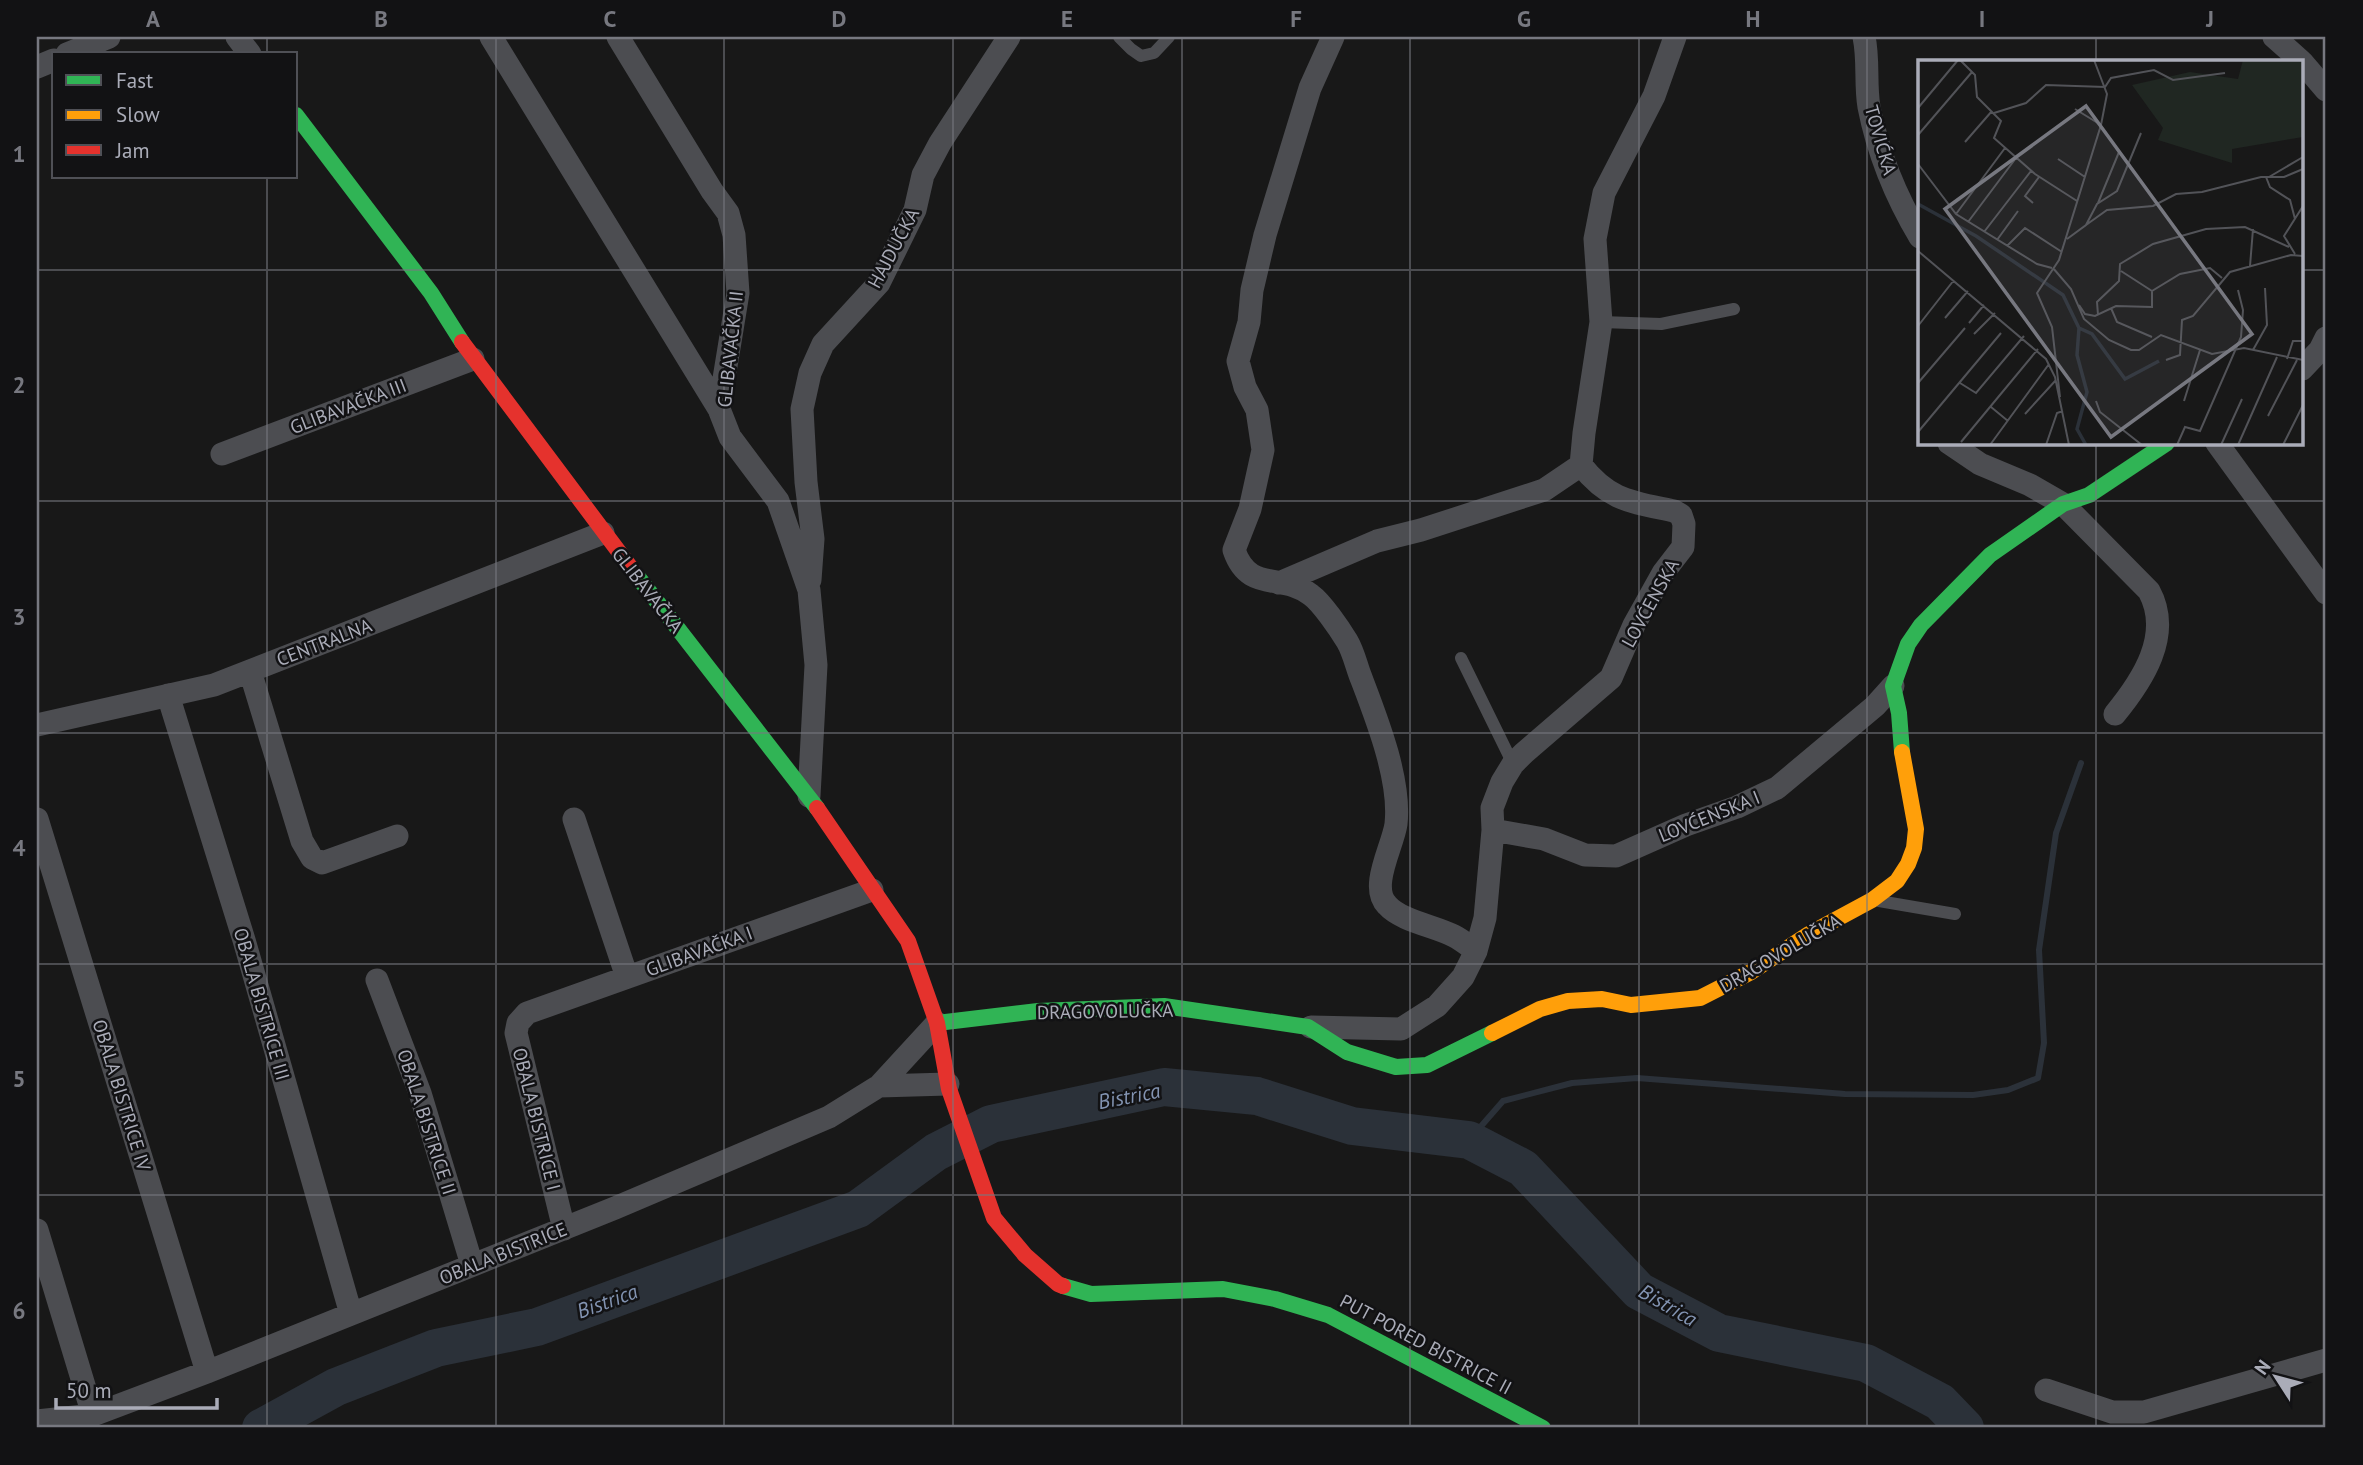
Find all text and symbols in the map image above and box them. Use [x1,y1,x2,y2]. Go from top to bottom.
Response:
text: A [146,4,160,33]
text: B [374,4,388,33]
text: C [604,4,617,33]
text: D [832,4,846,33]
text: E [1061,4,1073,33]
text: F [1290,4,1302,33]
text: G [1517,4,1531,33]
text: H [1746,4,1760,33]
text: I [1979,4,1985,33]
text: J [2205,4,2214,33]
legend [52,52,298,178]
inset map [1918,60,2304,444]
text: Fast [116,67,153,94]
text: Slow [116,101,160,128]
street label: TOVIĆKA [1860,102,1902,178]
text: Jam [115,137,150,164]
text: 1 [12,139,26,168]
street label: HAJDUČKA [862,204,924,292]
street label: GLIBAVAČKA II [712,289,748,409]
text: 2 [12,370,26,399]
street label: GLIBAVAČKA III [286,373,410,439]
street label: GLIBAVAČKA [607,542,689,638]
street label: LOVĆENSKA [1616,555,1684,651]
text: 3 [12,602,26,631]
street label: CENTRALNA [273,613,375,671]
street label: LOVĆENSKA I [1655,785,1763,847]
text: 4 [12,833,26,862]
street label: DRAGOVOLUČKA [1715,908,1845,998]
street label: GLIBAVAČKA I [642,921,756,981]
street label: OBALA BISTRICE III [229,925,295,1083]
street label: DRAGOVOLUČKA [1037,998,1173,1024]
street label: OBALA BISTRICE IV [88,1016,156,1174]
street label: OBALA BISTRICE I [508,1045,566,1193]
street label: OBALA BISTRICE II [392,1046,462,1198]
text: 5 [12,1064,26,1093]
water label: Bistrica [1096,1077,1163,1115]
street label: OBALA BISTRICE [436,1216,570,1290]
water label: Bistrica [573,1277,642,1324]
water label: Bistrica [1634,1278,1703,1333]
street label: PUT PORED BISTRICE II [1336,1288,1516,1400]
text: 6 [12,1296,26,1325]
north arrow [2240,1342,2310,1412]
text: N [2249,1355,2276,1379]
scale bar [56,1367,217,1411]
text: 50 m [66,1377,112,1404]

